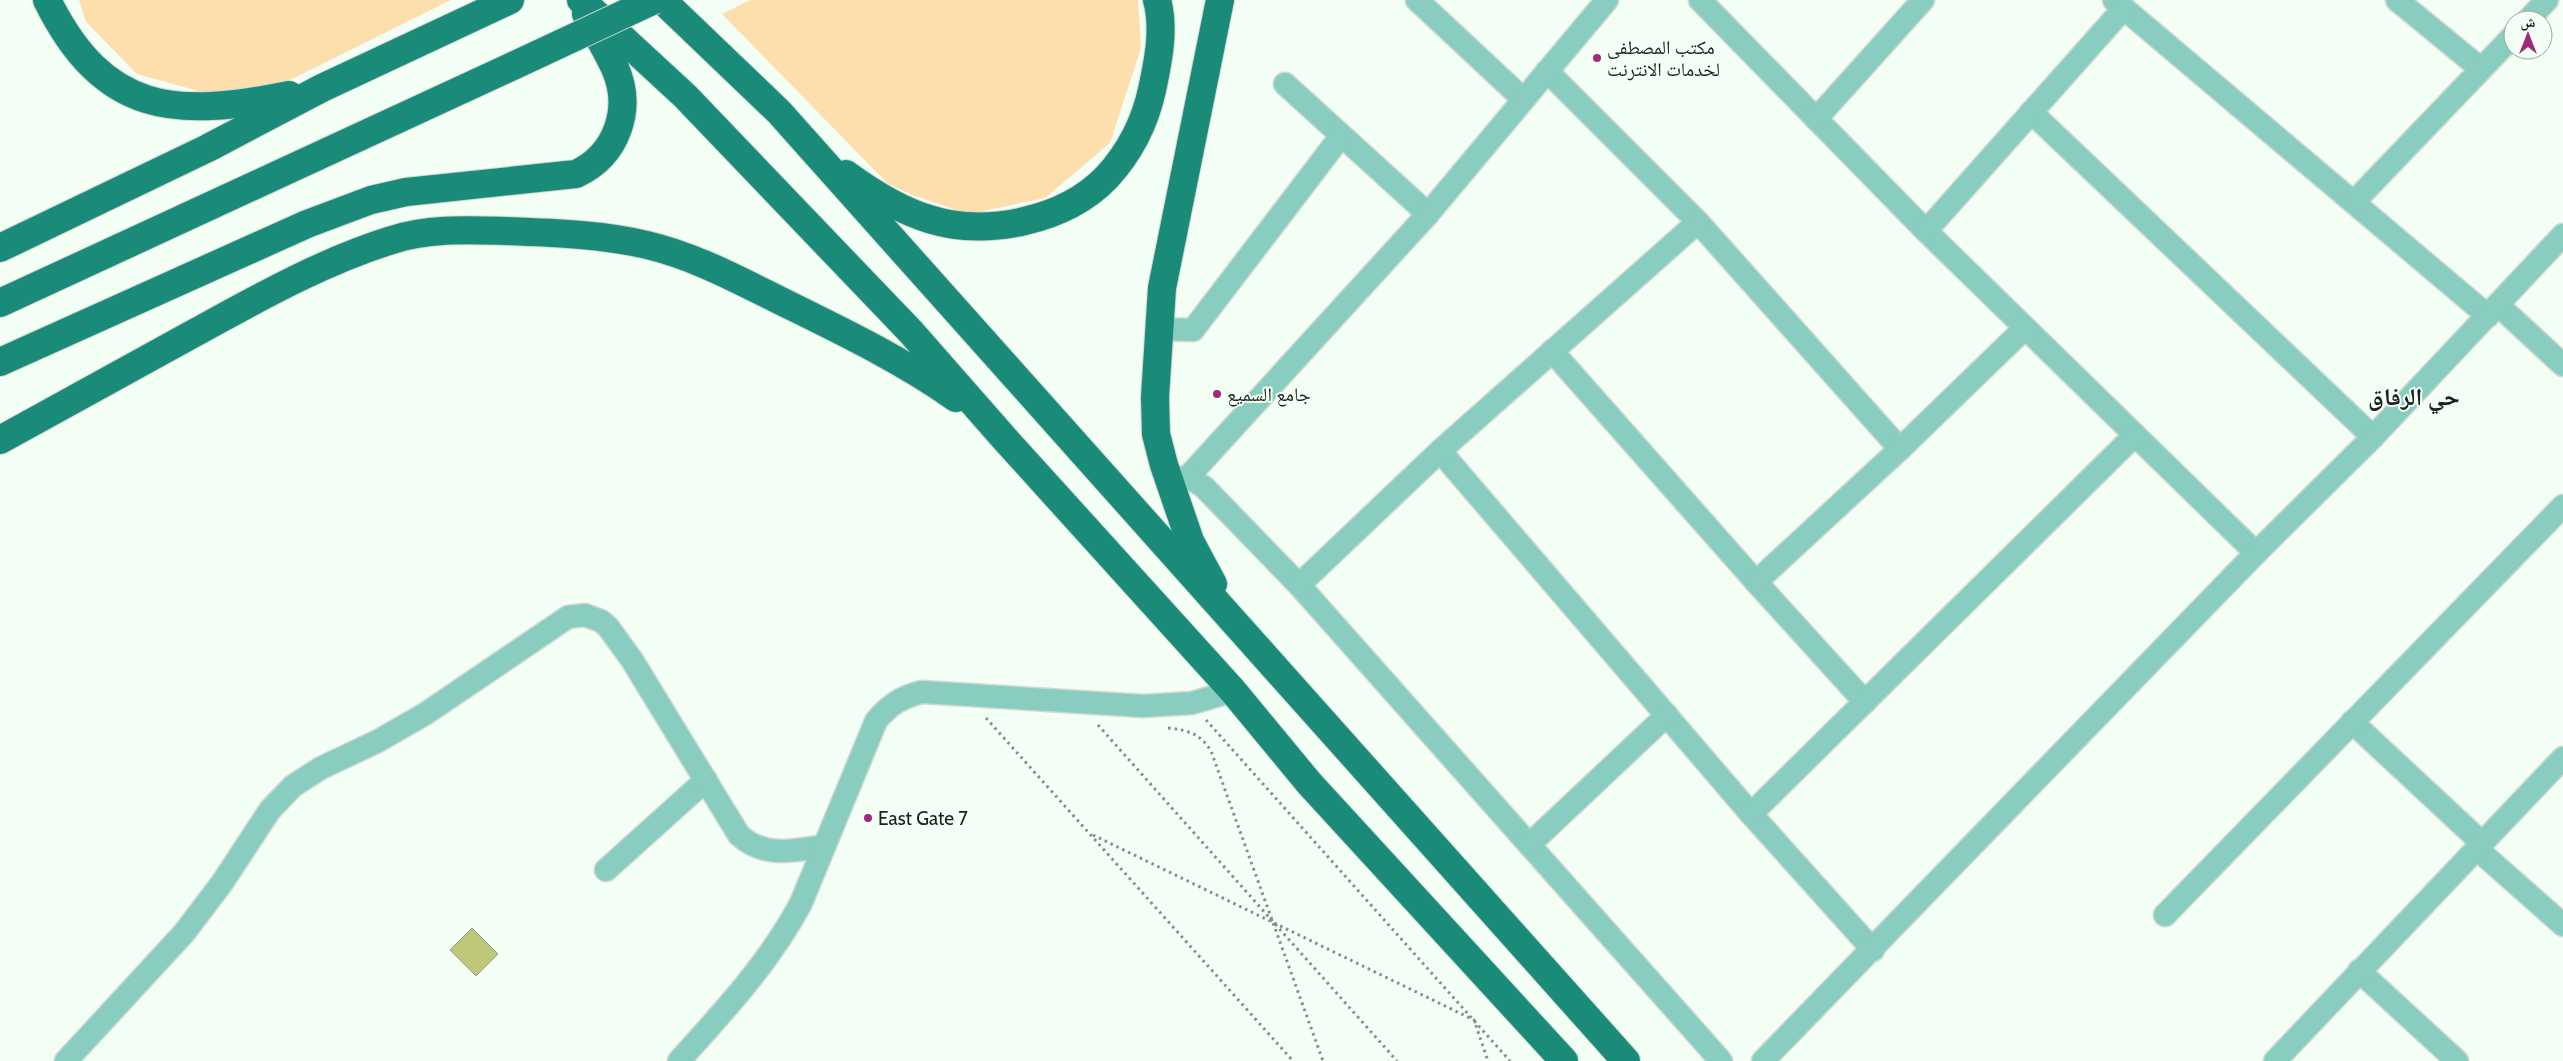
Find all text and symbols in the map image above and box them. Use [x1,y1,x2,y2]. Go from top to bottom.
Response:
north arrow [2503,10,2553,60]
text: ش [2521,13,2536,31]
place label: مكتب المصطفى لخدمات الانترنت [1607,36,1720,81]
marker: مكتب المصطفى لخدمات الانترنت [1591,52,1603,64]
district label: حي الرفاق [2368,382,2460,415]
place label: جامع السميع [1227,383,1311,407]
marker: جامع السميع [1211,388,1223,400]
place label: East Gate 7 [878,807,968,830]
marker: East Gate 7 [862,812,874,824]

